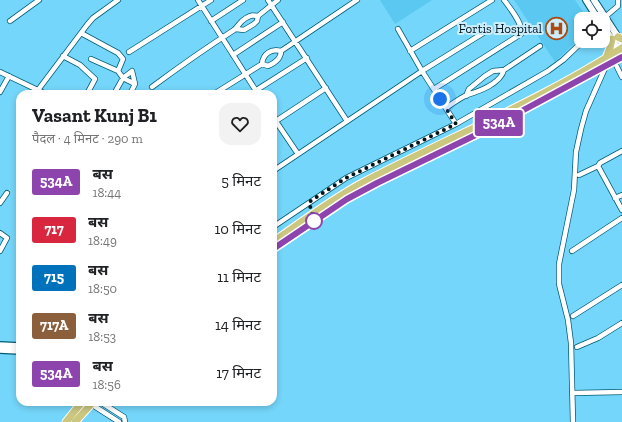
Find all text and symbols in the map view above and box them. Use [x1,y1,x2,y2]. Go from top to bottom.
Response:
map controls [574,12,610,48]
button: locate [574,12,610,48]
hospital icon: Fortis Hospital [544,15,570,41]
place label: Fortis Hospital [459,21,543,36]
your location [430,89,450,109]
button: heart [219,103,261,145]
text: Vasant Kunj B1 [32,104,157,127]
line badge: 534A [471,110,527,136]
text: 534A [483,114,515,131]
text: पैदल · 4 मिनट · 290 m [32,131,143,146]
text: बस [92,165,113,183]
text: 5 मिनट [221,172,261,190]
text: 534A [40,173,72,190]
text: 18:44 [92,185,121,200]
unlabelled marker [305,212,323,230]
text: बस [88,213,108,231]
text: 10 मिनट [214,220,261,238]
text: 717 [44,221,64,238]
text: 18:49 [88,233,117,248]
text: बस [88,261,108,279]
text: 11 मिनट [217,268,261,286]
text: 715 [44,269,64,286]
text: 18:50 [88,281,117,296]
text: बस [88,309,109,327]
text: 14 मिनट [215,316,261,334]
text: 717A [40,317,68,334]
text: 18:53 [88,329,116,344]
text: बस [92,357,113,375]
text: 17 मिनट [216,364,261,382]
text: 534A [40,365,72,382]
text: 18:56 [92,377,121,392]

